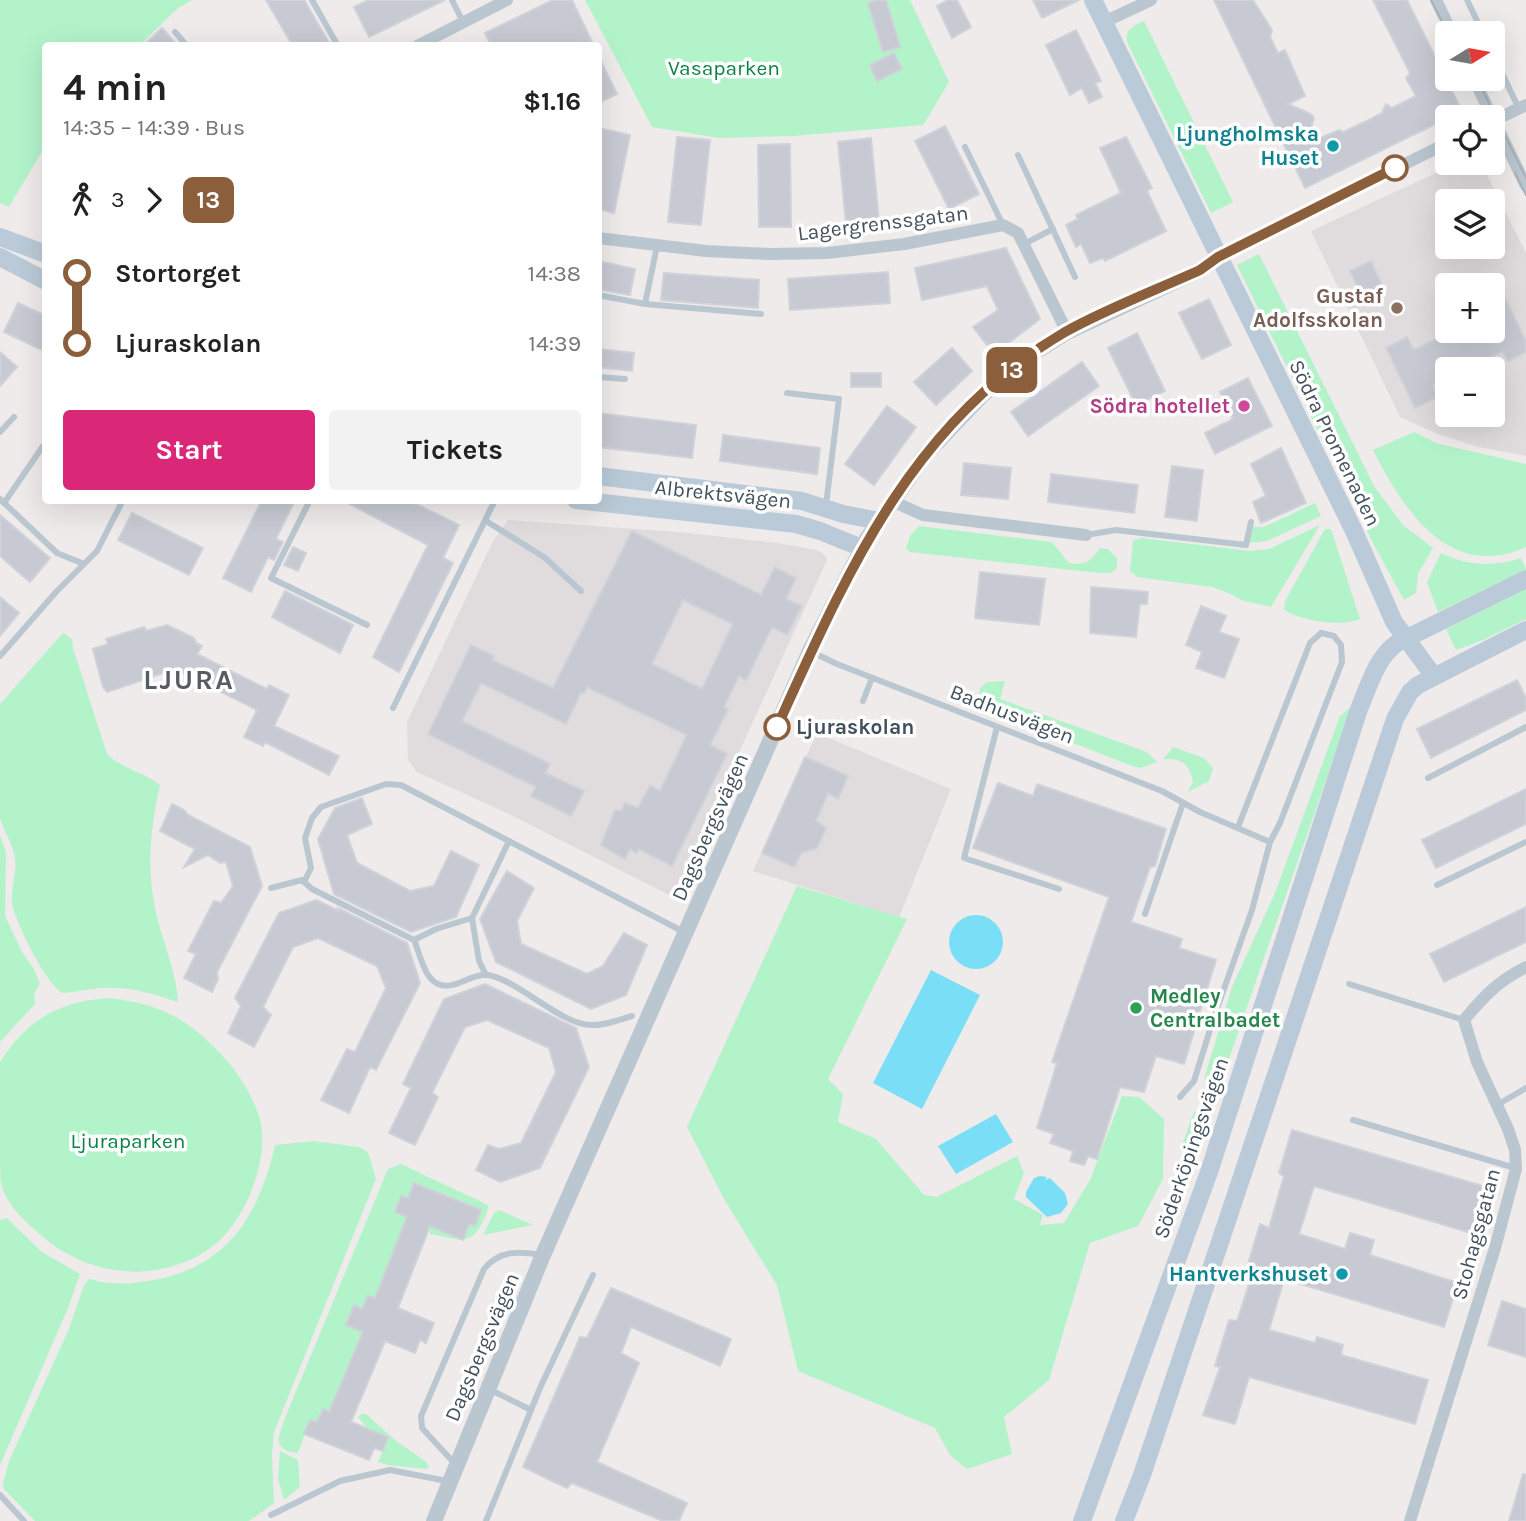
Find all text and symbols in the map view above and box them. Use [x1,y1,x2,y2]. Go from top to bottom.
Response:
north arrow [1435,21,1505,91]
map controls [1435,21,1505,427]
park label: Vasaparken [668,56,780,80]
text: 4 min [63,65,167,110]
text: $1.16 [523,86,581,117]
button: locate [1435,105,1505,175]
text: 14:35 – 14:39 · Bus [63,114,245,141]
place label: Ljungholmska Huset [1176,122,1319,170]
marker: Ljungholmska Huset [1325,138,1341,154]
unlabelled marker [1382,155,1408,181]
icon: walk [63,181,101,219]
icon: forward [135,181,173,219]
text: 3 [111,186,125,213]
text: 13 [197,186,220,214]
button: layers [1435,189,1505,259]
street label: Lagergrenssgatan [796,201,970,245]
text: Stortorget [115,258,241,289]
text: 14:38 [528,260,581,287]
button: + [1435,273,1505,343]
place label: Gustaf Adolfsskolan [1253,284,1383,332]
marker: Gustaf Adolfsskolan [1389,300,1405,316]
text: Ljuraskolan [115,328,261,359]
text: 14:39 [528,330,581,357]
line badge: 13 [981,347,1044,393]
text: 13 [1000,356,1024,384]
street label: Södra Promenaden [1284,356,1386,530]
button: − [1435,357,1505,427]
place label: Södra hotellet [1089,394,1230,418]
marker: Södra hotellet [1236,398,1252,414]
button: Start [63,410,315,490]
button: Tickets [329,410,581,490]
street label: Albrektsvägen [654,475,792,513]
district label: LJURA [143,663,235,696]
street label: Badhusvägen [947,679,1077,749]
marker: Ljuraskolan [764,714,790,740]
place label: Ljuraskolan [796,715,914,739]
street label: Dagsbergsvägen [667,749,753,905]
place label: Medley Centralbadet [1150,984,1280,1032]
marker: Medley Centralbadet [1128,1000,1144,1016]
street label: Söderköpingsvägen [1149,1054,1233,1242]
park label: Ljuraparken [71,1129,186,1153]
street label: Stohagsgatan [1447,1166,1505,1302]
place label: Hantverkshuset [1169,1262,1328,1286]
marker: Hantverkshuset [1334,1266,1350,1282]
street label: Dagsbergsvägen [440,1269,524,1425]

